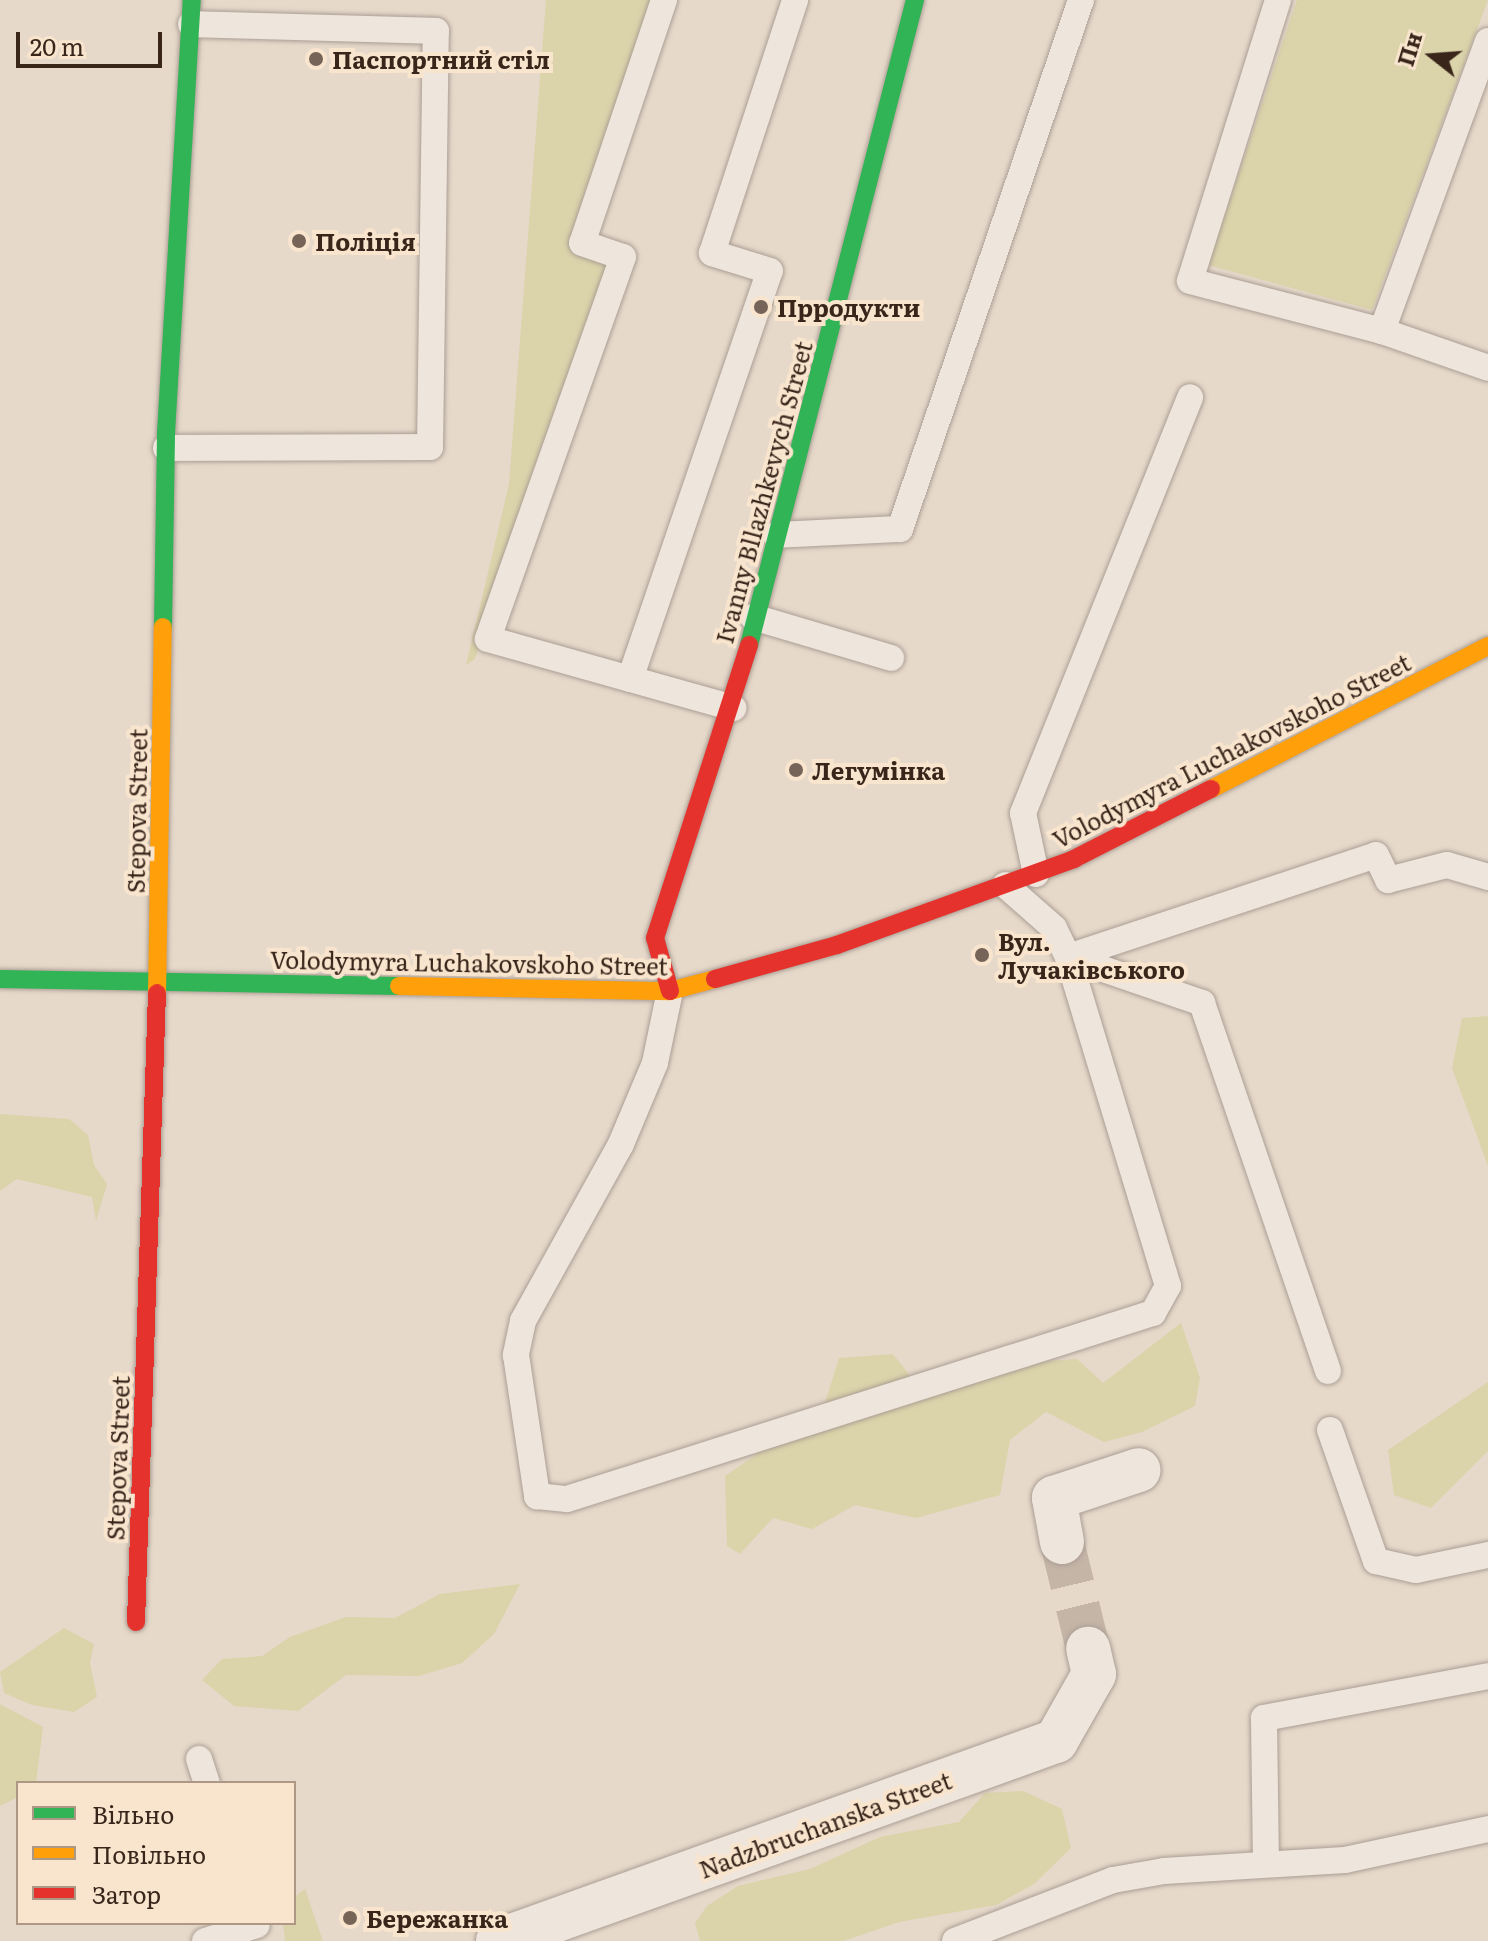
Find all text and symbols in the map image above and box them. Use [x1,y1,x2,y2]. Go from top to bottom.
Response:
scale bar [20,16,166,66]
north arrow [1392,16,1472,96]
text: 20 m [30,28,84,63]
text: Пн [1388,28,1429,70]
place label: Паспортний стіл [332,45,550,73]
marker: Паспортний стіл [307,50,325,68]
place label: Поліція [315,227,416,255]
marker: Поліція [290,232,308,250]
place label: Прродукти [777,293,920,321]
marker: Прродукти [752,298,770,316]
street label: Ivanny Bllazhkevych Street [709,338,817,646]
street label: Volodymyra Luchakovskoho Street [1047,647,1415,853]
street label: Stepova Street [120,728,152,894]
place label: Легумінка [812,756,945,784]
marker: Легумінка [787,761,805,779]
place label: Вул. Лучаківського [998,927,1185,983]
street label: Volodymyra Luchakovskoho Street [270,944,668,980]
marker: Вул. Лучаківського [973,946,991,964]
street label: Stepova Street [100,1375,134,1541]
street label: Nadzbruchanska Street [695,1765,955,1883]
legend [16,1781,296,1925]
text: Вільно [92,1796,174,1831]
text: Повільно [92,1836,206,1871]
text: Затор [92,1876,161,1911]
place label: Бережанка [366,1904,508,1932]
marker: Бережанка [341,1909,359,1927]

